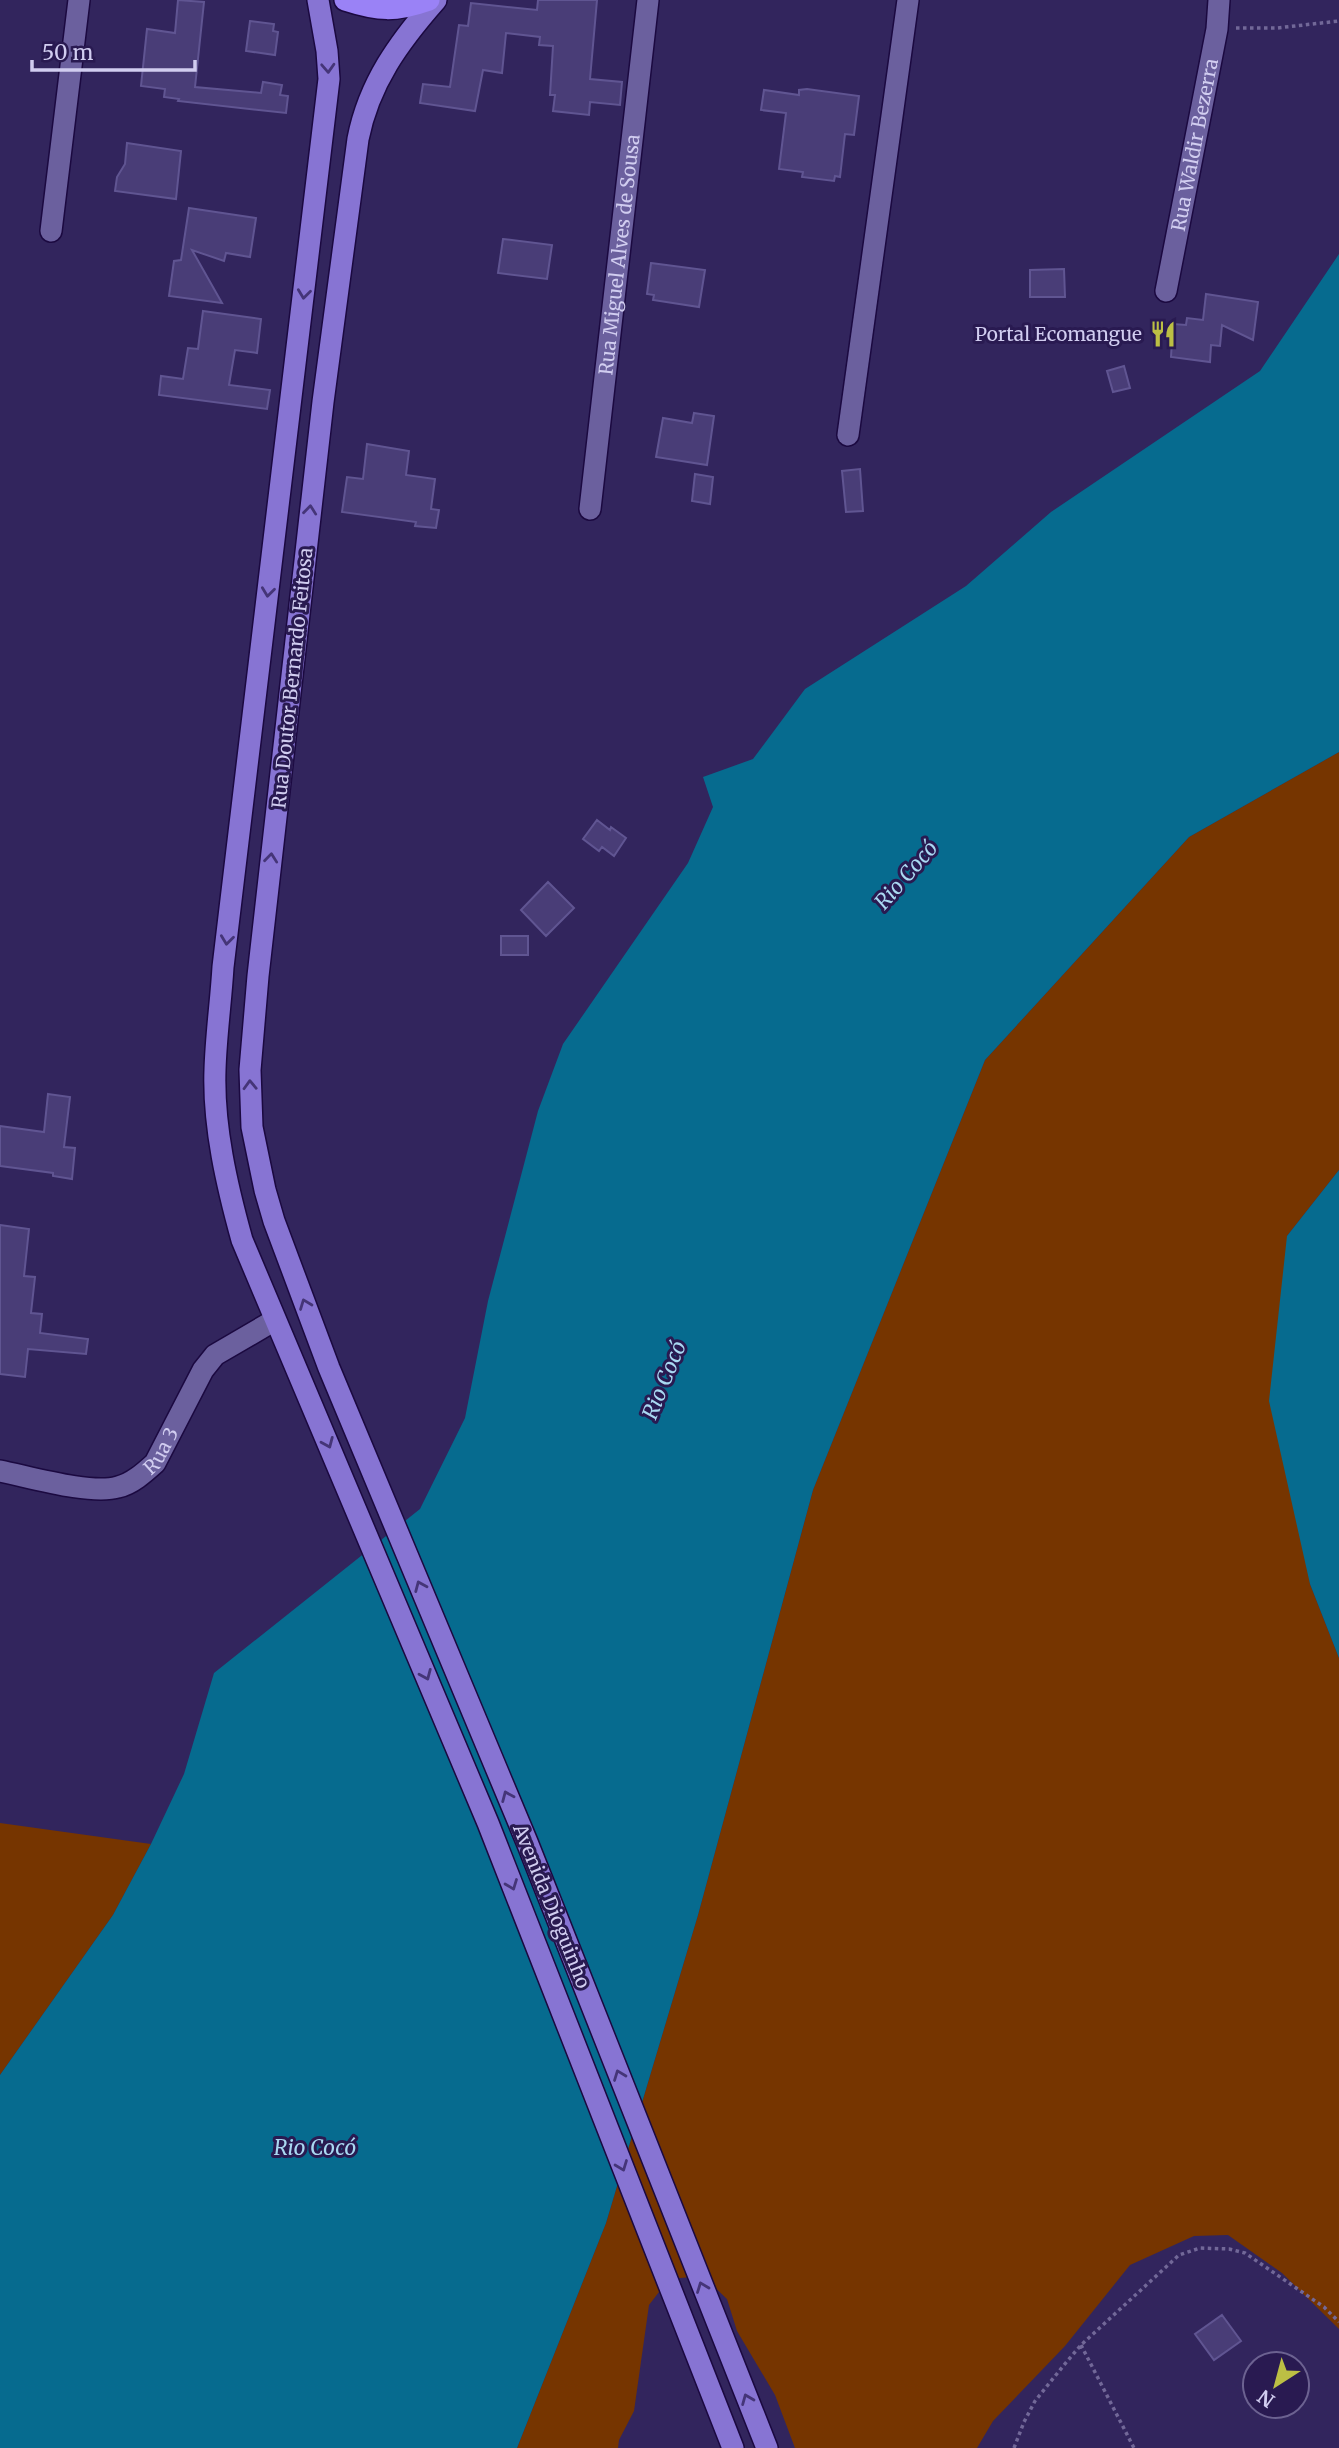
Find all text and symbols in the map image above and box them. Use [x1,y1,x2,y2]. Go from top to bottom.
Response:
scale bar [32,28,194,72]
text: 50 m [42,39,93,66]
street label: Rua Waldir Bezerra [1166,56,1223,233]
one-way arrow [320,62,335,73]
street label: Rua Miguel Alves de Sousa [593,133,645,376]
one-way arrow [296,288,311,299]
restaurant icon: Portal Ecomangue [1148,319,1178,349]
place label: Portal Ecomangue [975,322,1142,346]
one-way arrow [303,505,318,516]
street label: Rua Doutor Bernardo Feitosa [266,546,318,810]
one-way arrow [261,587,276,598]
water label: Rio Cocó [869,835,943,915]
one-way arrow [264,852,279,864]
one-way arrow [219,934,234,946]
one-way arrow [243,1079,258,1090]
one-way arrow [299,1298,313,1310]
water label: Rio Cocó [636,1337,692,1423]
street label: Rua 3 [138,1423,183,1480]
one-way arrow [319,1436,333,1448]
one-way arrow [414,1580,428,1593]
one-way arrow [417,1668,431,1680]
one-way arrow [502,1790,516,1802]
street label: Avenida Dioguinho [508,1819,596,1992]
one-way arrow [504,1879,518,1891]
one-way arrow [613,2070,627,2082]
water label: Rio Cocó [274,2134,356,2161]
one-way arrow [614,2159,628,2171]
one-way arrow [696,2282,710,2294]
north arrow [1241,2350,1311,2420]
text: N [1253,2385,1279,2413]
one-way arrow [741,2394,755,2406]

